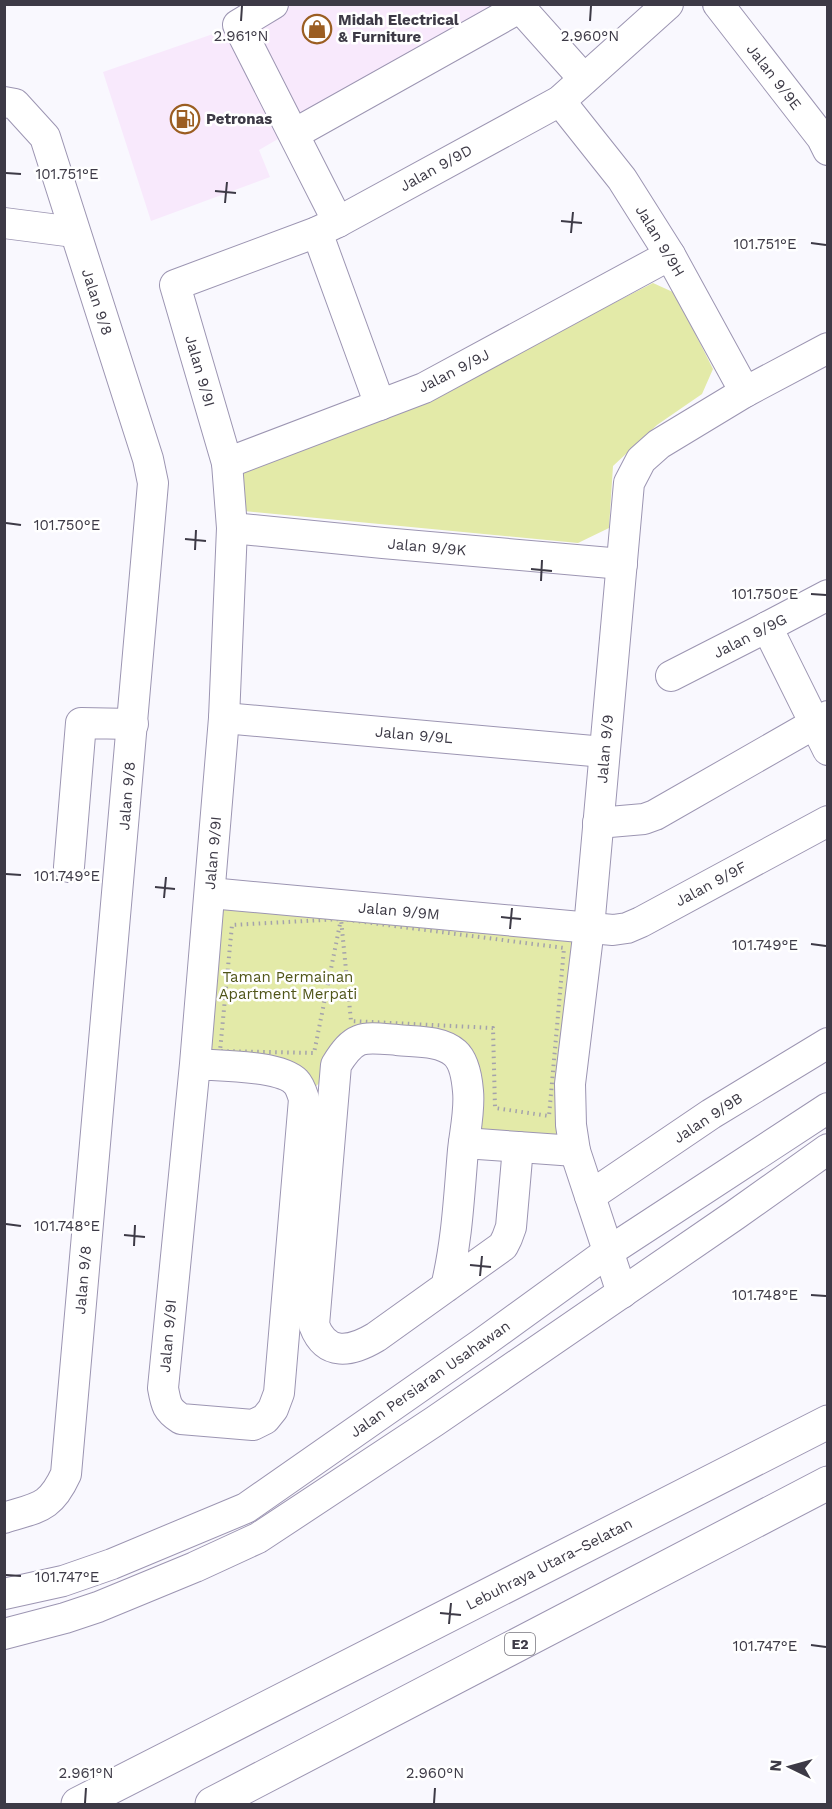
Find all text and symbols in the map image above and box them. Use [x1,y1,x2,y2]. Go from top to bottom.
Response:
place label: Midah Electrical & Furniture [338,11,459,46]
shop icon: Midah Electrical & Furniture [301,13,333,45]
text: 2.961°N [214,27,268,45]
text: 2.960°N [561,27,619,45]
street label: Jalan 9/9E [743,40,805,114]
fuel station icon: Petronas [169,103,201,135]
place label: Petronas [206,110,272,128]
street label: Jalan 9/9D [397,141,475,195]
text: 101.751°E [35,165,99,183]
street label: Jalan 9/9H [632,202,688,280]
text: 101.751°E [733,235,797,253]
street label: Jalan 9/8 [78,266,116,338]
street label: Jalan 9/9I [181,333,219,409]
street label: Jalan 9/9J [415,345,493,397]
text: 101.750°E [34,516,100,534]
street label: Jalan 9/9K [387,535,467,559]
text: 101.750°E [732,585,798,603]
street label: Jalan 9/9G [710,610,790,662]
street label: Jalan 9/9 [593,714,617,784]
street label: Jalan 9/9L [374,723,454,747]
street label: Jalan 9/8 [115,761,139,831]
street label: Jalan 9/9I [201,816,225,890]
street label: Jalan 9/9F [672,858,750,910]
text: 101.749°E [34,867,100,885]
street label: Jalan 9/9M [357,898,441,924]
text: 101.749°E [732,936,798,954]
park label: Taman Permainan Apartment Merpati [219,968,357,1003]
street label: Jalan 9/9B [670,1089,746,1147]
text: 101.748°E [34,1217,100,1235]
street label: Jalan 9/8 [71,1245,95,1315]
text: 101.748°E [732,1286,798,1304]
street label: Jalan 9/9I [156,1299,180,1373]
street label: Jalan Persiaran Usahawan [346,1317,514,1441]
street label: Lebuhraya Utara–Selatan [463,1514,635,1614]
text: 101.747°E [35,1568,99,1586]
road number: E2 [505,1633,535,1655]
text: 101.747°E [733,1637,797,1655]
north arrow [760,1737,820,1797]
text: N [766,1759,786,1772]
text: 2.961°N [59,1764,113,1782]
text: 2.960°N [406,1764,464,1782]

